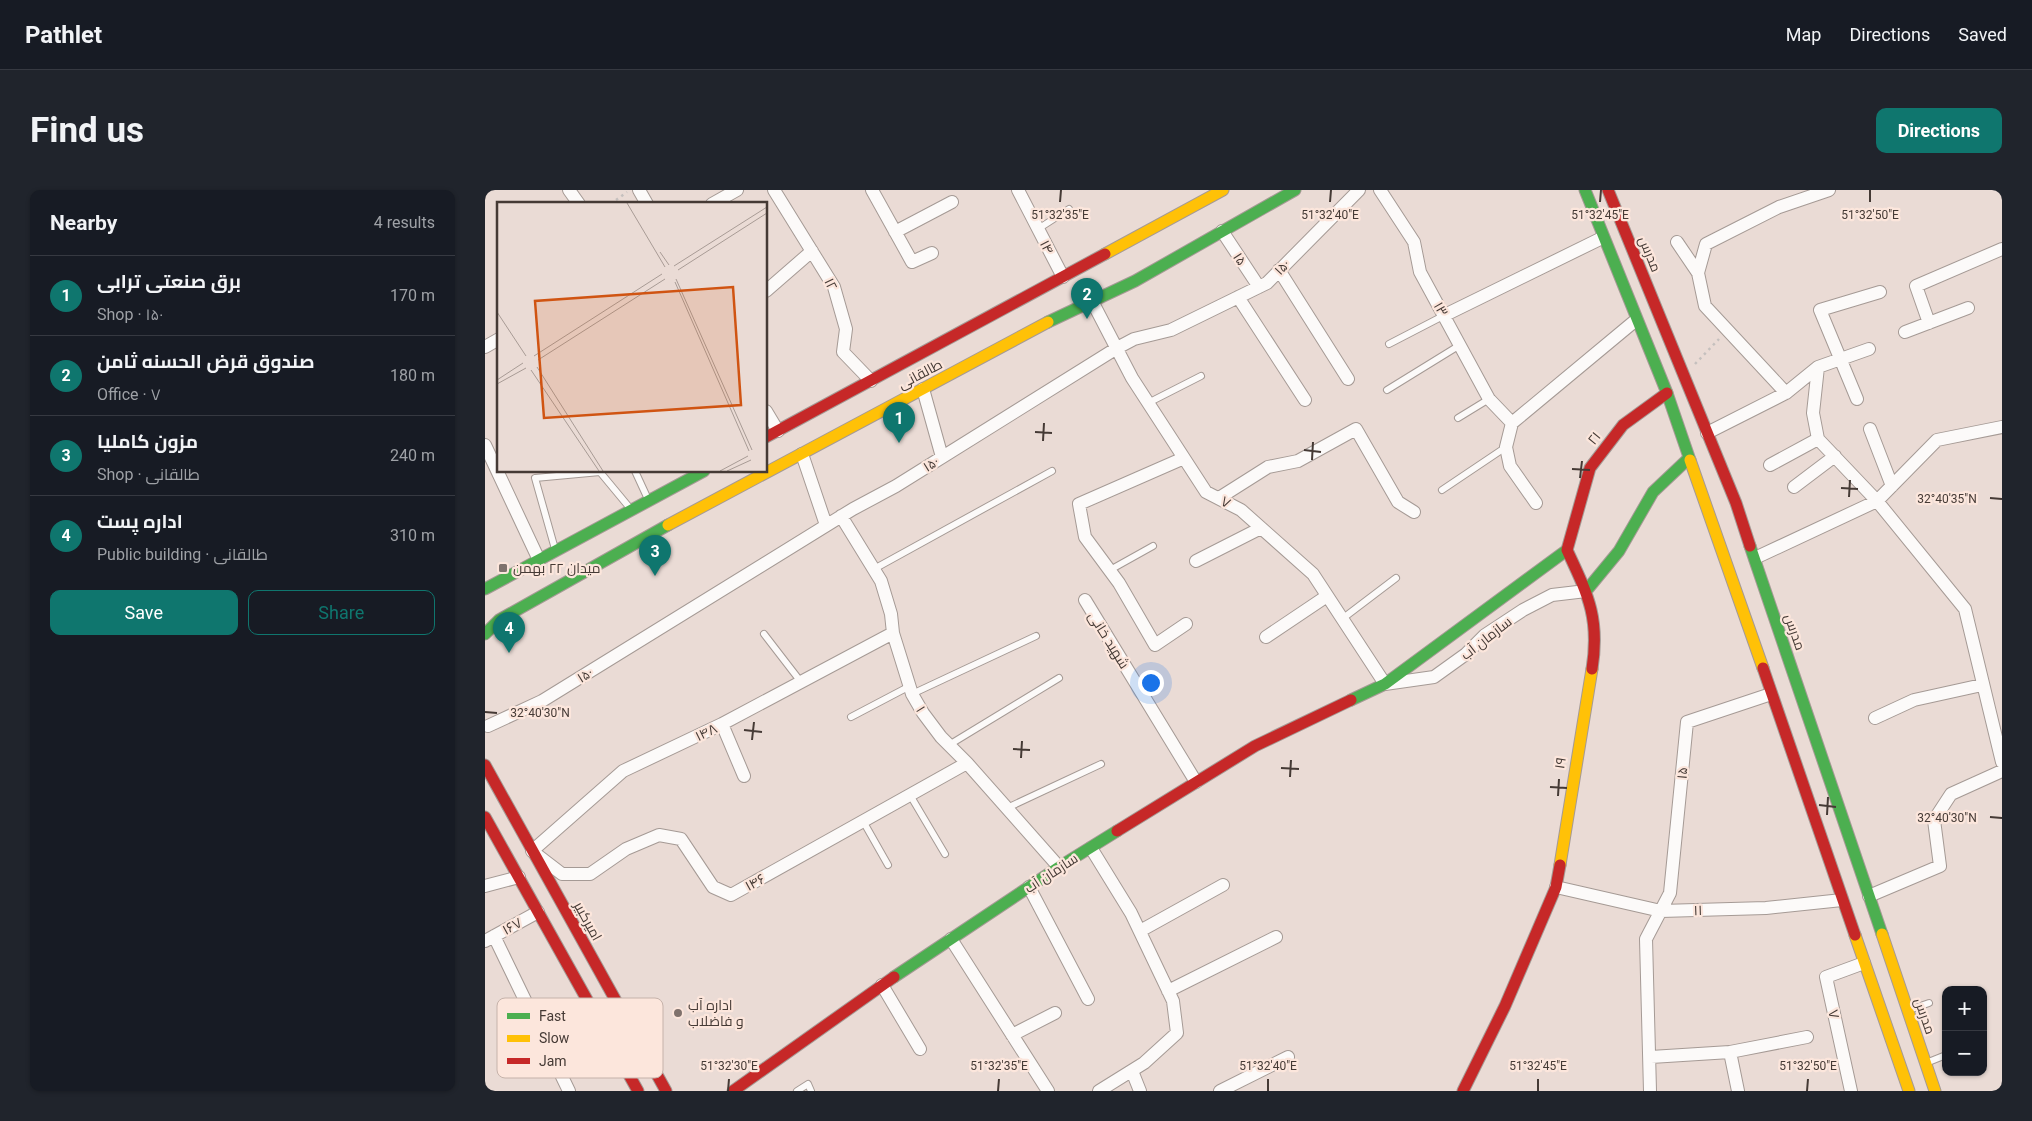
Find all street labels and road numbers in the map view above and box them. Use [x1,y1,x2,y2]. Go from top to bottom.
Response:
street label: مدرس [1636,234,1664,274]
street label: ۱۴ [1037,237,1057,257]
street label: ۱۵ [1230,250,1250,268]
street label: ۱۵۰ [1271,256,1293,278]
street label: ۱۲ [821,275,841,293]
street label: ۱۳ [1431,299,1451,319]
street label: طالقانی [895,356,945,392]
street label: ۲۱ [1584,428,1604,448]
street label: ۱۵۰ [920,453,942,475]
street label: ۷ [1218,493,1234,511]
street label: شهید خانی [1085,609,1133,671]
street label: مدرس [1781,612,1809,652]
street label: سازمان آب [1457,613,1515,663]
street label: ۱۵۰ [574,664,596,686]
street label: ۱ [913,703,929,715]
street label: ۱۴۸ [692,720,720,744]
street label: ۱۹ [1551,756,1569,770]
street label: ۱۵ [1674,766,1690,780]
street label: سازمان آب [1021,850,1081,896]
street label: ۱۴۶ [742,870,768,894]
street label: امیرکبیر [570,898,605,943]
street label: ۱۱ [1693,902,1703,918]
street label: ۱۶۷ [499,914,525,938]
street label: مدرس [1911,996,1939,1036]
street label: ۷ [1825,1008,1843,1020]

